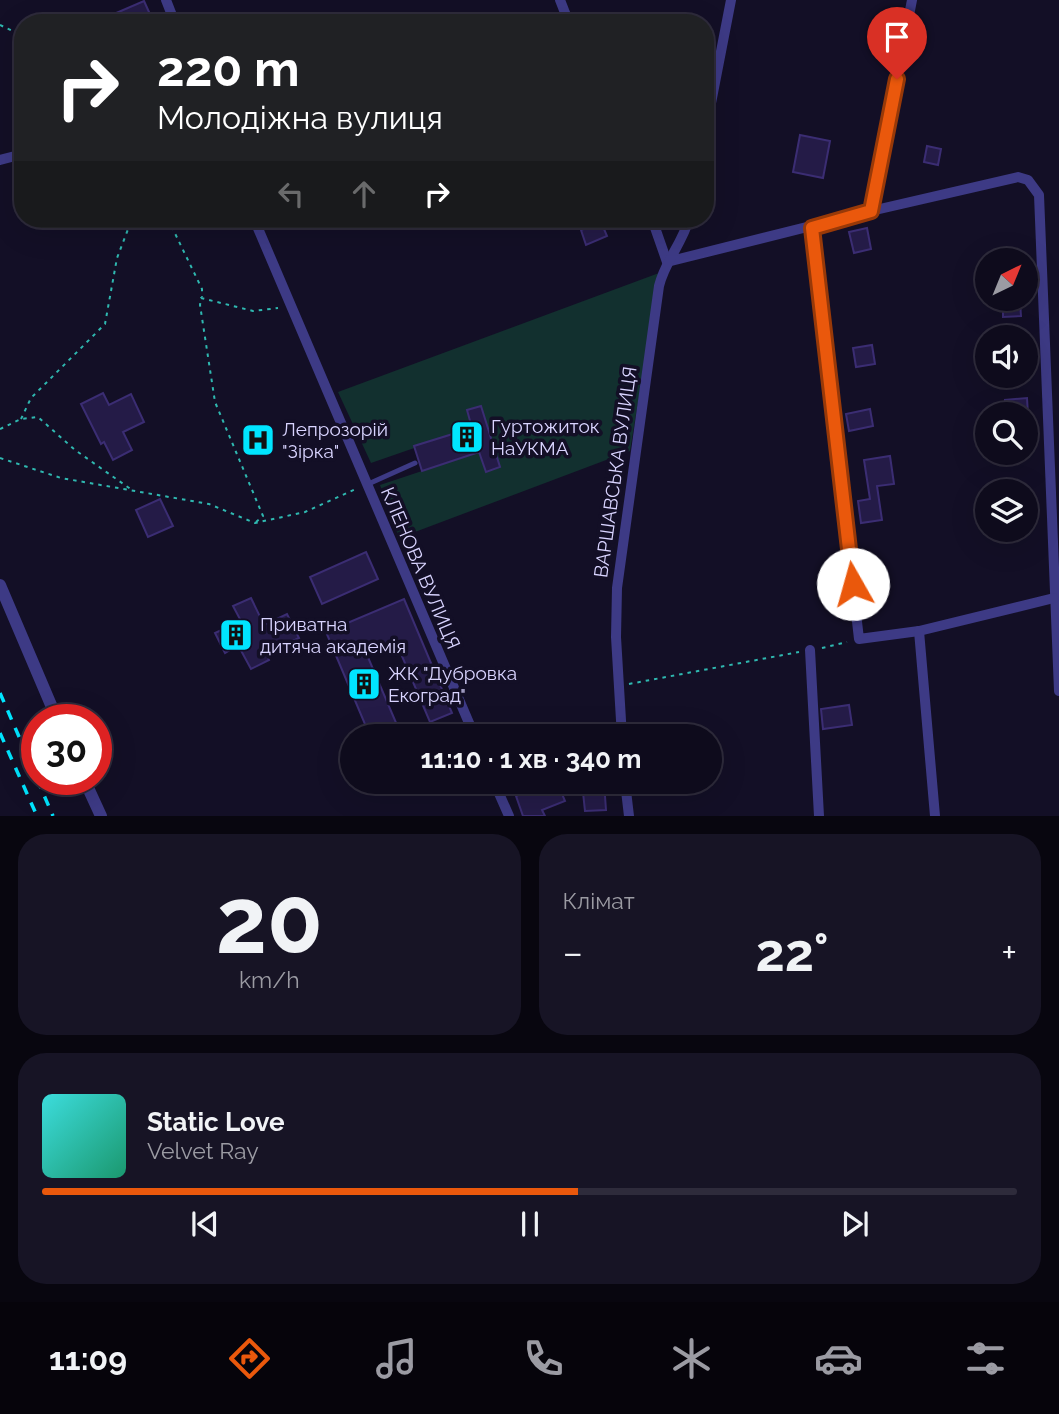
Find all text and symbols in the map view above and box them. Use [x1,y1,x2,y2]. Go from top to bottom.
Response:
pin [867,7,927,79]
icon: arrive [878,18,916,56]
text: 220 m [157,40,300,97]
icon: right [42,42,133,133]
text: Молодіжна вулиця [157,99,443,136]
icon: left [272,175,310,213]
icon: ahead [345,175,383,213]
icon: right [418,175,456,213]
north arrow [975,248,1038,312]
map controls [975,248,1038,542]
button: sound [975,325,1038,388]
street label: ВАРШАВСЬКА ВУЛИЦЯ [589,365,641,579]
button: search [975,402,1038,465]
place label: Гуртожиток НаУКМА [491,415,600,459]
place label: Лепрозорій "Зірка" [282,418,388,462]
building icon: Гуртожиток НаУКМА [448,418,486,456]
hospital icon: Лепрозорій "Зірка" [239,421,277,459]
button: layers [975,479,1038,542]
street label: КЛЕНОВА ВУЛИЦЯ [377,484,465,652]
position arrow [816,547,890,621]
place label: Приватна дитяча академiя [260,613,406,657]
building icon: Приватна дитяча академiя [217,616,255,654]
place label: ЖК "Дубровка Екоград" [388,662,517,706]
building icon: ЖК "Дубровка Екоград" [345,665,383,703]
speed limit sign: 30 [21,704,112,795]
text: 11:10 · 1 хв · 340 m [421,744,641,774]
text: 20 [216,867,323,974]
text: Клімат [563,887,635,914]
text: 22° [756,922,829,983]
text: − [563,930,583,975]
text: + [1001,930,1017,975]
text: km/h [239,966,300,993]
text: Static Love [147,1107,285,1137]
text: Velvet Ray [147,1137,259,1164]
icon: previous [186,1205,224,1243]
icon: pause [511,1205,549,1243]
icon: next [836,1205,874,1243]
icon: directions [225,1334,274,1383]
icon: music [372,1334,421,1383]
icon: phone [519,1334,568,1383]
icon: climate [667,1334,716,1383]
icon: car [814,1334,863,1383]
icon: filters [961,1334,1010,1383]
text: 11:09 [49,1340,127,1377]

